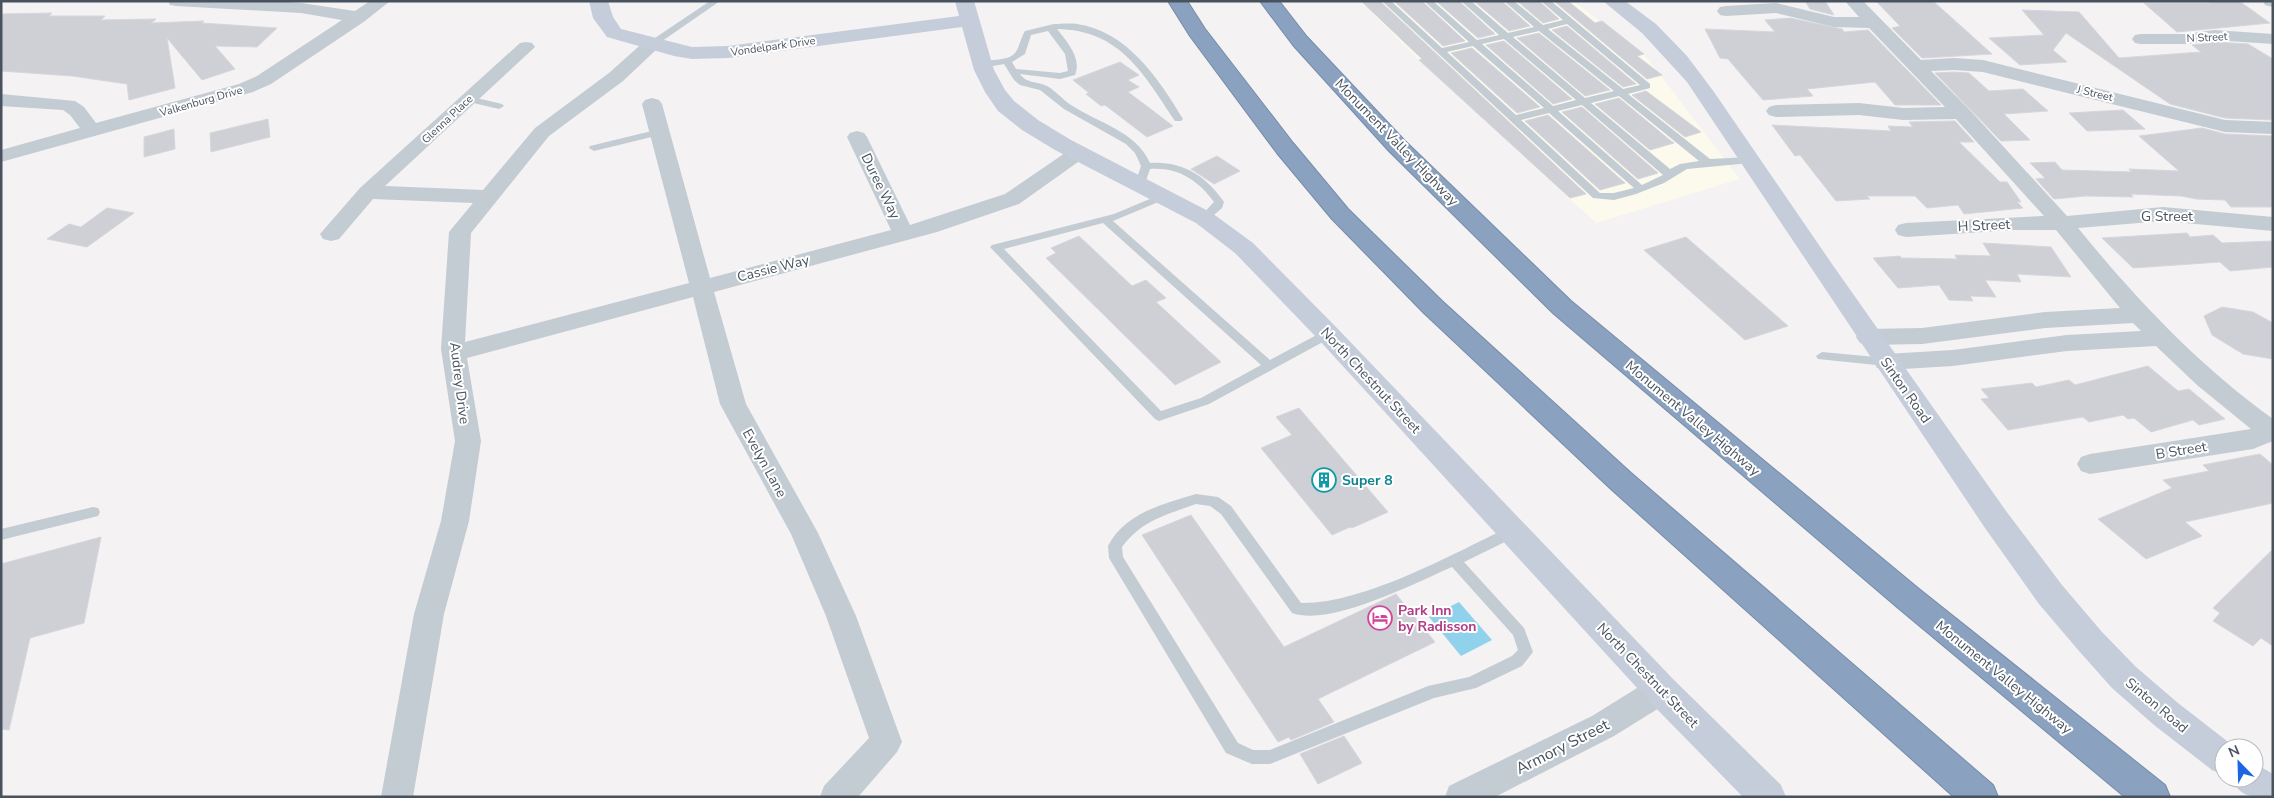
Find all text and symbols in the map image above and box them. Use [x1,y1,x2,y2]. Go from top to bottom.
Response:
street label: N Street [2186,29,2228,46]
street label: Vondelpark Drive [729,33,817,60]
street label: Monument Valley Highway [1331,75,1463,211]
street label: Valkenburg Drive [157,82,244,121]
street label: J Street [2074,82,2114,105]
street label: Glenna Place [418,92,476,147]
street label: Duree Way [856,150,905,223]
street label: G Street [2141,207,2193,226]
street label: H Street [1957,215,2011,236]
street label: Cassie Way [735,250,812,287]
street label: North Chestnut Street [1316,323,1425,438]
street label: Audrey Drive [445,341,474,425]
street label: Sinton Road [1876,353,1935,427]
street label: Monument Valley Highway [1621,356,1765,481]
street label: Evelyn Lane [738,426,791,501]
street label: B Street [2154,437,2208,464]
building icon: Super 8 [1311,467,1337,493]
place label: Super 8 [1342,471,1393,490]
place label: Park Inn by Radisson [1398,601,1476,636]
hotel icon: Park Inn by Radisson [1367,605,1393,631]
street label: Monument Valley Highway [1932,616,2076,739]
street label: North Chestnut Street [1593,619,1703,732]
street label: Sinton Road [2121,674,2192,737]
street label: Armory Street [1512,714,1613,780]
north arrow [2214,738,2264,788]
text: N [2226,741,2243,762]

